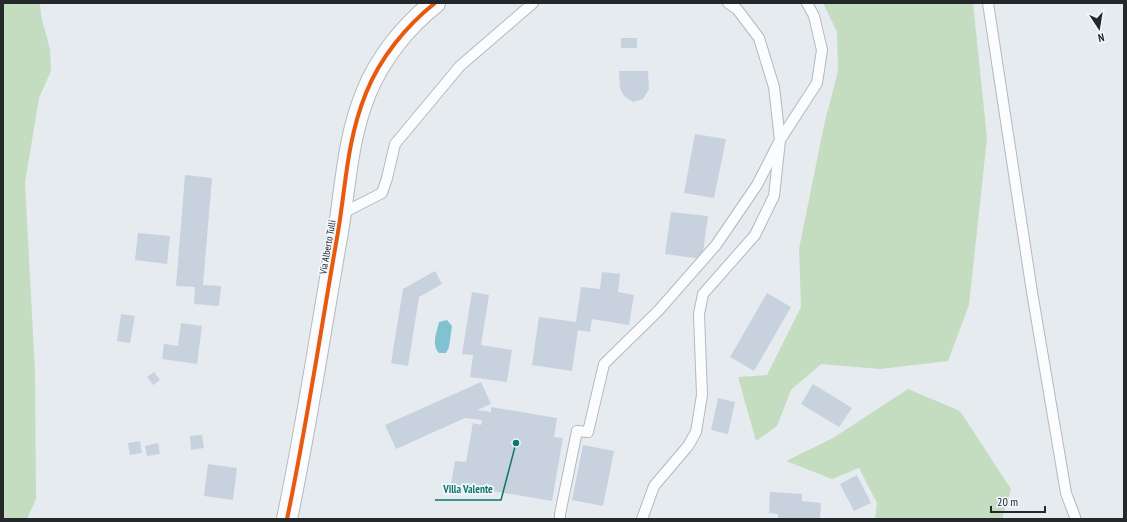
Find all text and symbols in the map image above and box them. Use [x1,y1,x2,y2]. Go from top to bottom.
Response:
north arrow [1079,8,1119,48]
text: N [1097,30,1105,45]
street label: Via Alberto Tulli [316,219,339,276]
callout: Villa Valente [435,477,501,500]
text: Villa Valente [442,482,493,496]
scale bar [991,488,1045,514]
text: 20 m [997,494,1018,509]

